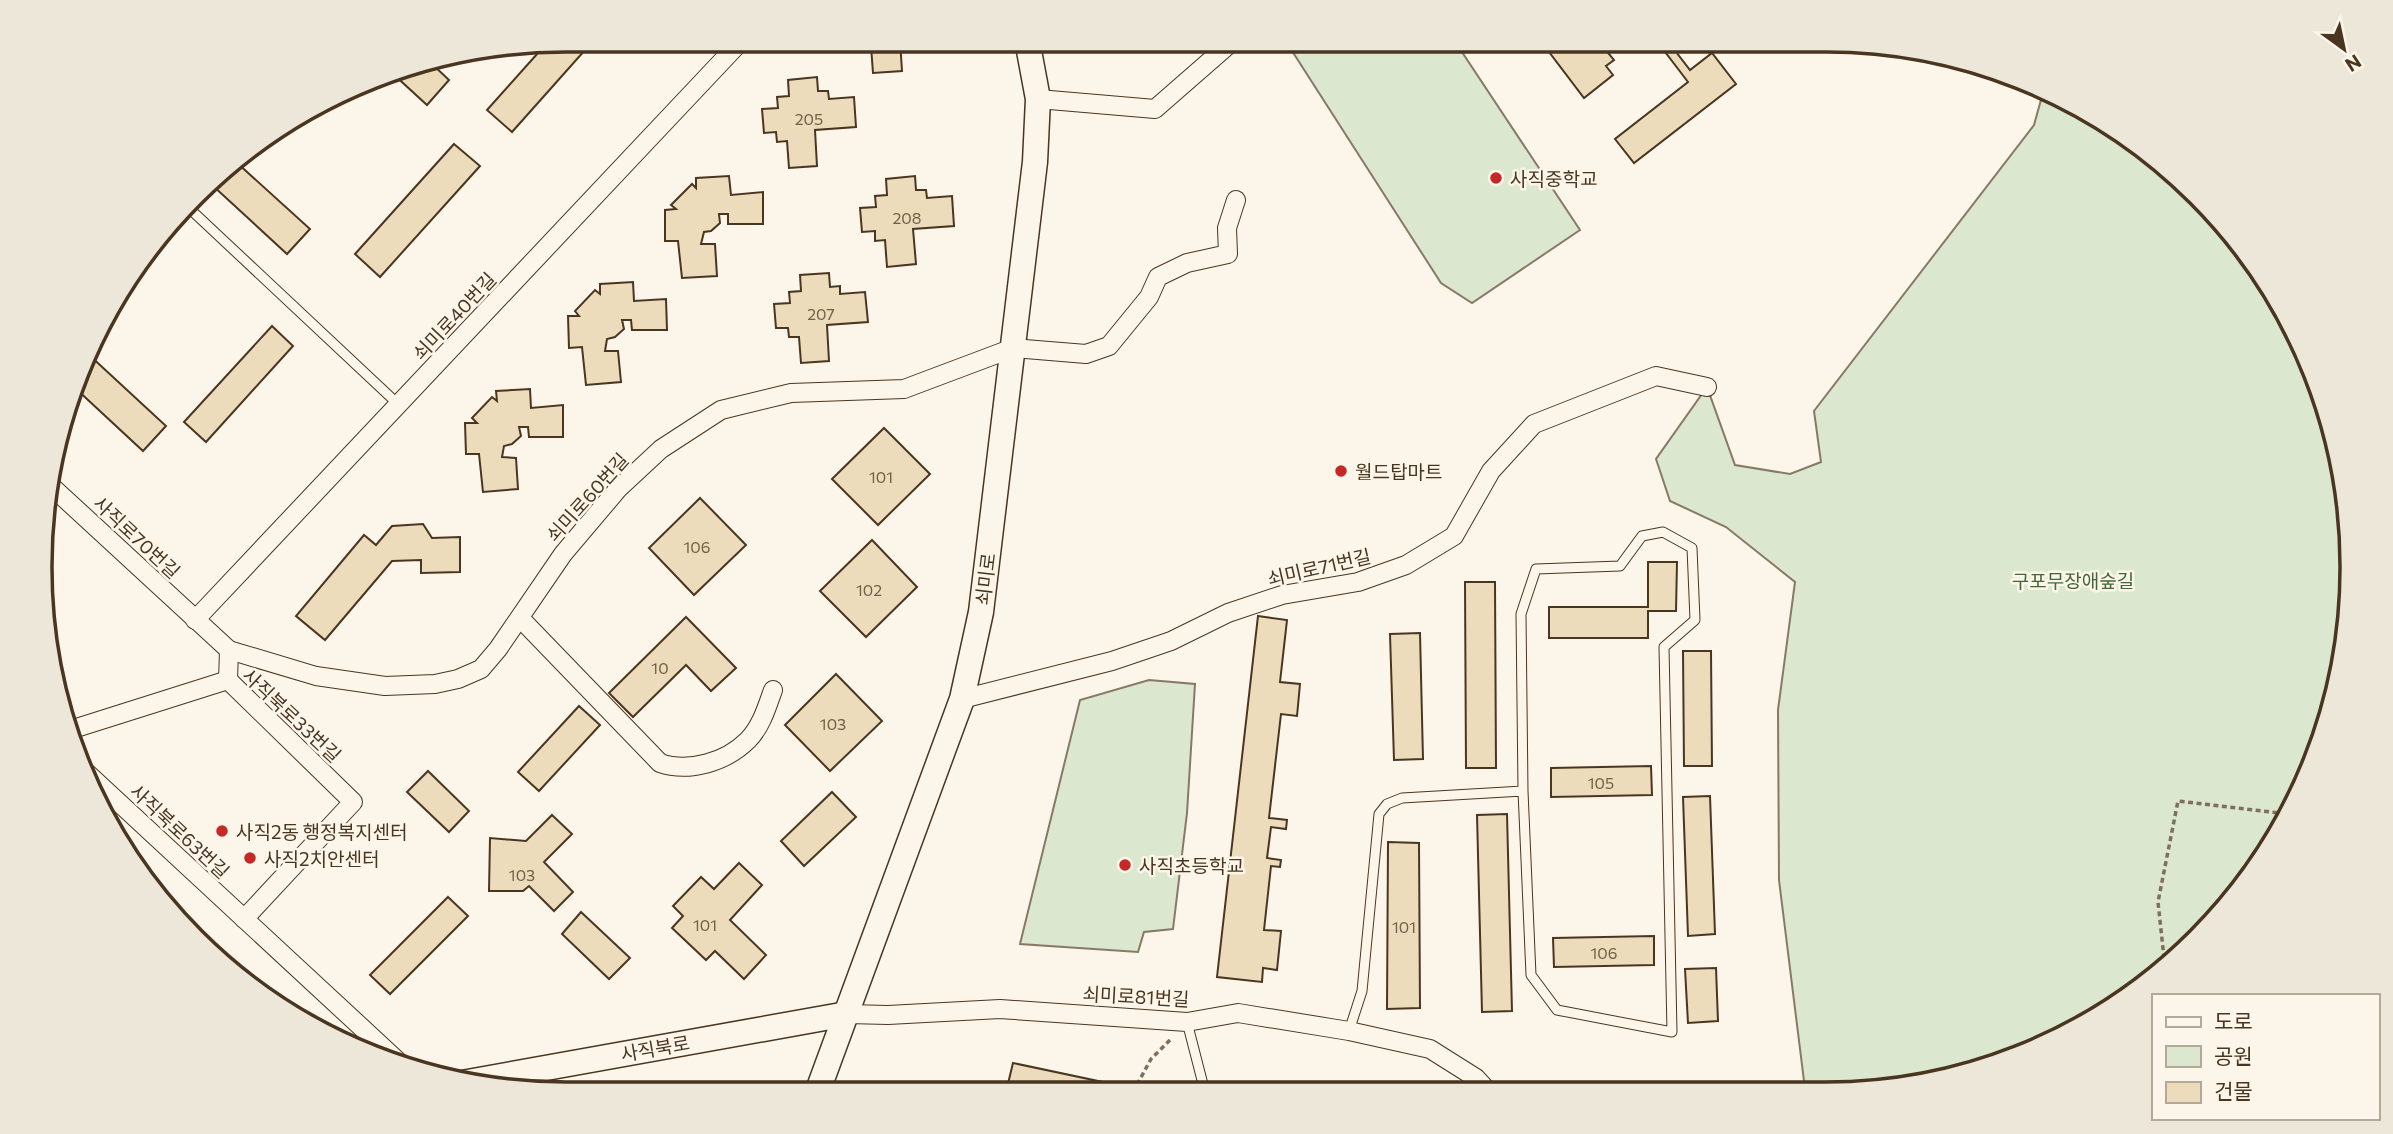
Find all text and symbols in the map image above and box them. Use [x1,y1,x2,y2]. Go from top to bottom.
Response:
north arrow [2309,14,2379,84]
text: N [2341,50,2366,77]
house number: 205 [795,109,823,128]
place label: 사직중학교 [1510,167,1597,190]
marker: 사직중학교 [1488,170,1504,186]
house number: 208 [893,208,921,227]
street label: 쇠미로40번길 [408,267,500,365]
house number: 207 [807,304,835,323]
street label: 쇠미로60번길 [541,448,633,546]
place label: 월드탑마트 [1355,460,1442,483]
marker: 월드탑마트 [1333,463,1349,479]
house number: 101 [869,467,893,486]
street label: 사직로70번길 [89,491,185,583]
house number: 106 [684,537,711,556]
street label: 쇠미로71번길 [1265,544,1373,590]
street label: 쇠미로 [970,552,1000,606]
park label: 구포무장애숲길 [2012,569,2134,592]
house number: 102 [856,580,882,599]
house number: 10 [651,658,669,677]
street label: 사직북로33번길 [238,663,346,767]
house number: 103 [820,714,846,733]
house number: 105 [1588,773,1614,792]
street label: 사직북로63번길 [126,779,234,883]
place label: 사직2동 행정복지센터 [236,820,408,843]
marker: 사직2동 행정복지센터 [214,823,230,839]
place label: 사직2치안센터 [264,847,379,870]
marker: 사직2치안센터 [242,850,258,866]
place label: 사직초등학교 [1139,854,1244,877]
marker: 사직초등학교 [1117,857,1133,873]
house number: 103 [509,865,535,884]
house number: 101 [693,915,717,934]
house number: 101 [1392,917,1416,936]
house number: 106 [1591,943,1618,962]
street label: 쇠미로81번길 [1082,982,1190,1010]
legend [2152,994,2379,1120]
text: 도로 [2214,1008,2253,1033]
street label: 사직북로 [619,1031,691,1065]
text: 공원 [2214,1043,2253,1068]
text: 건물 [2214,1078,2253,1103]

